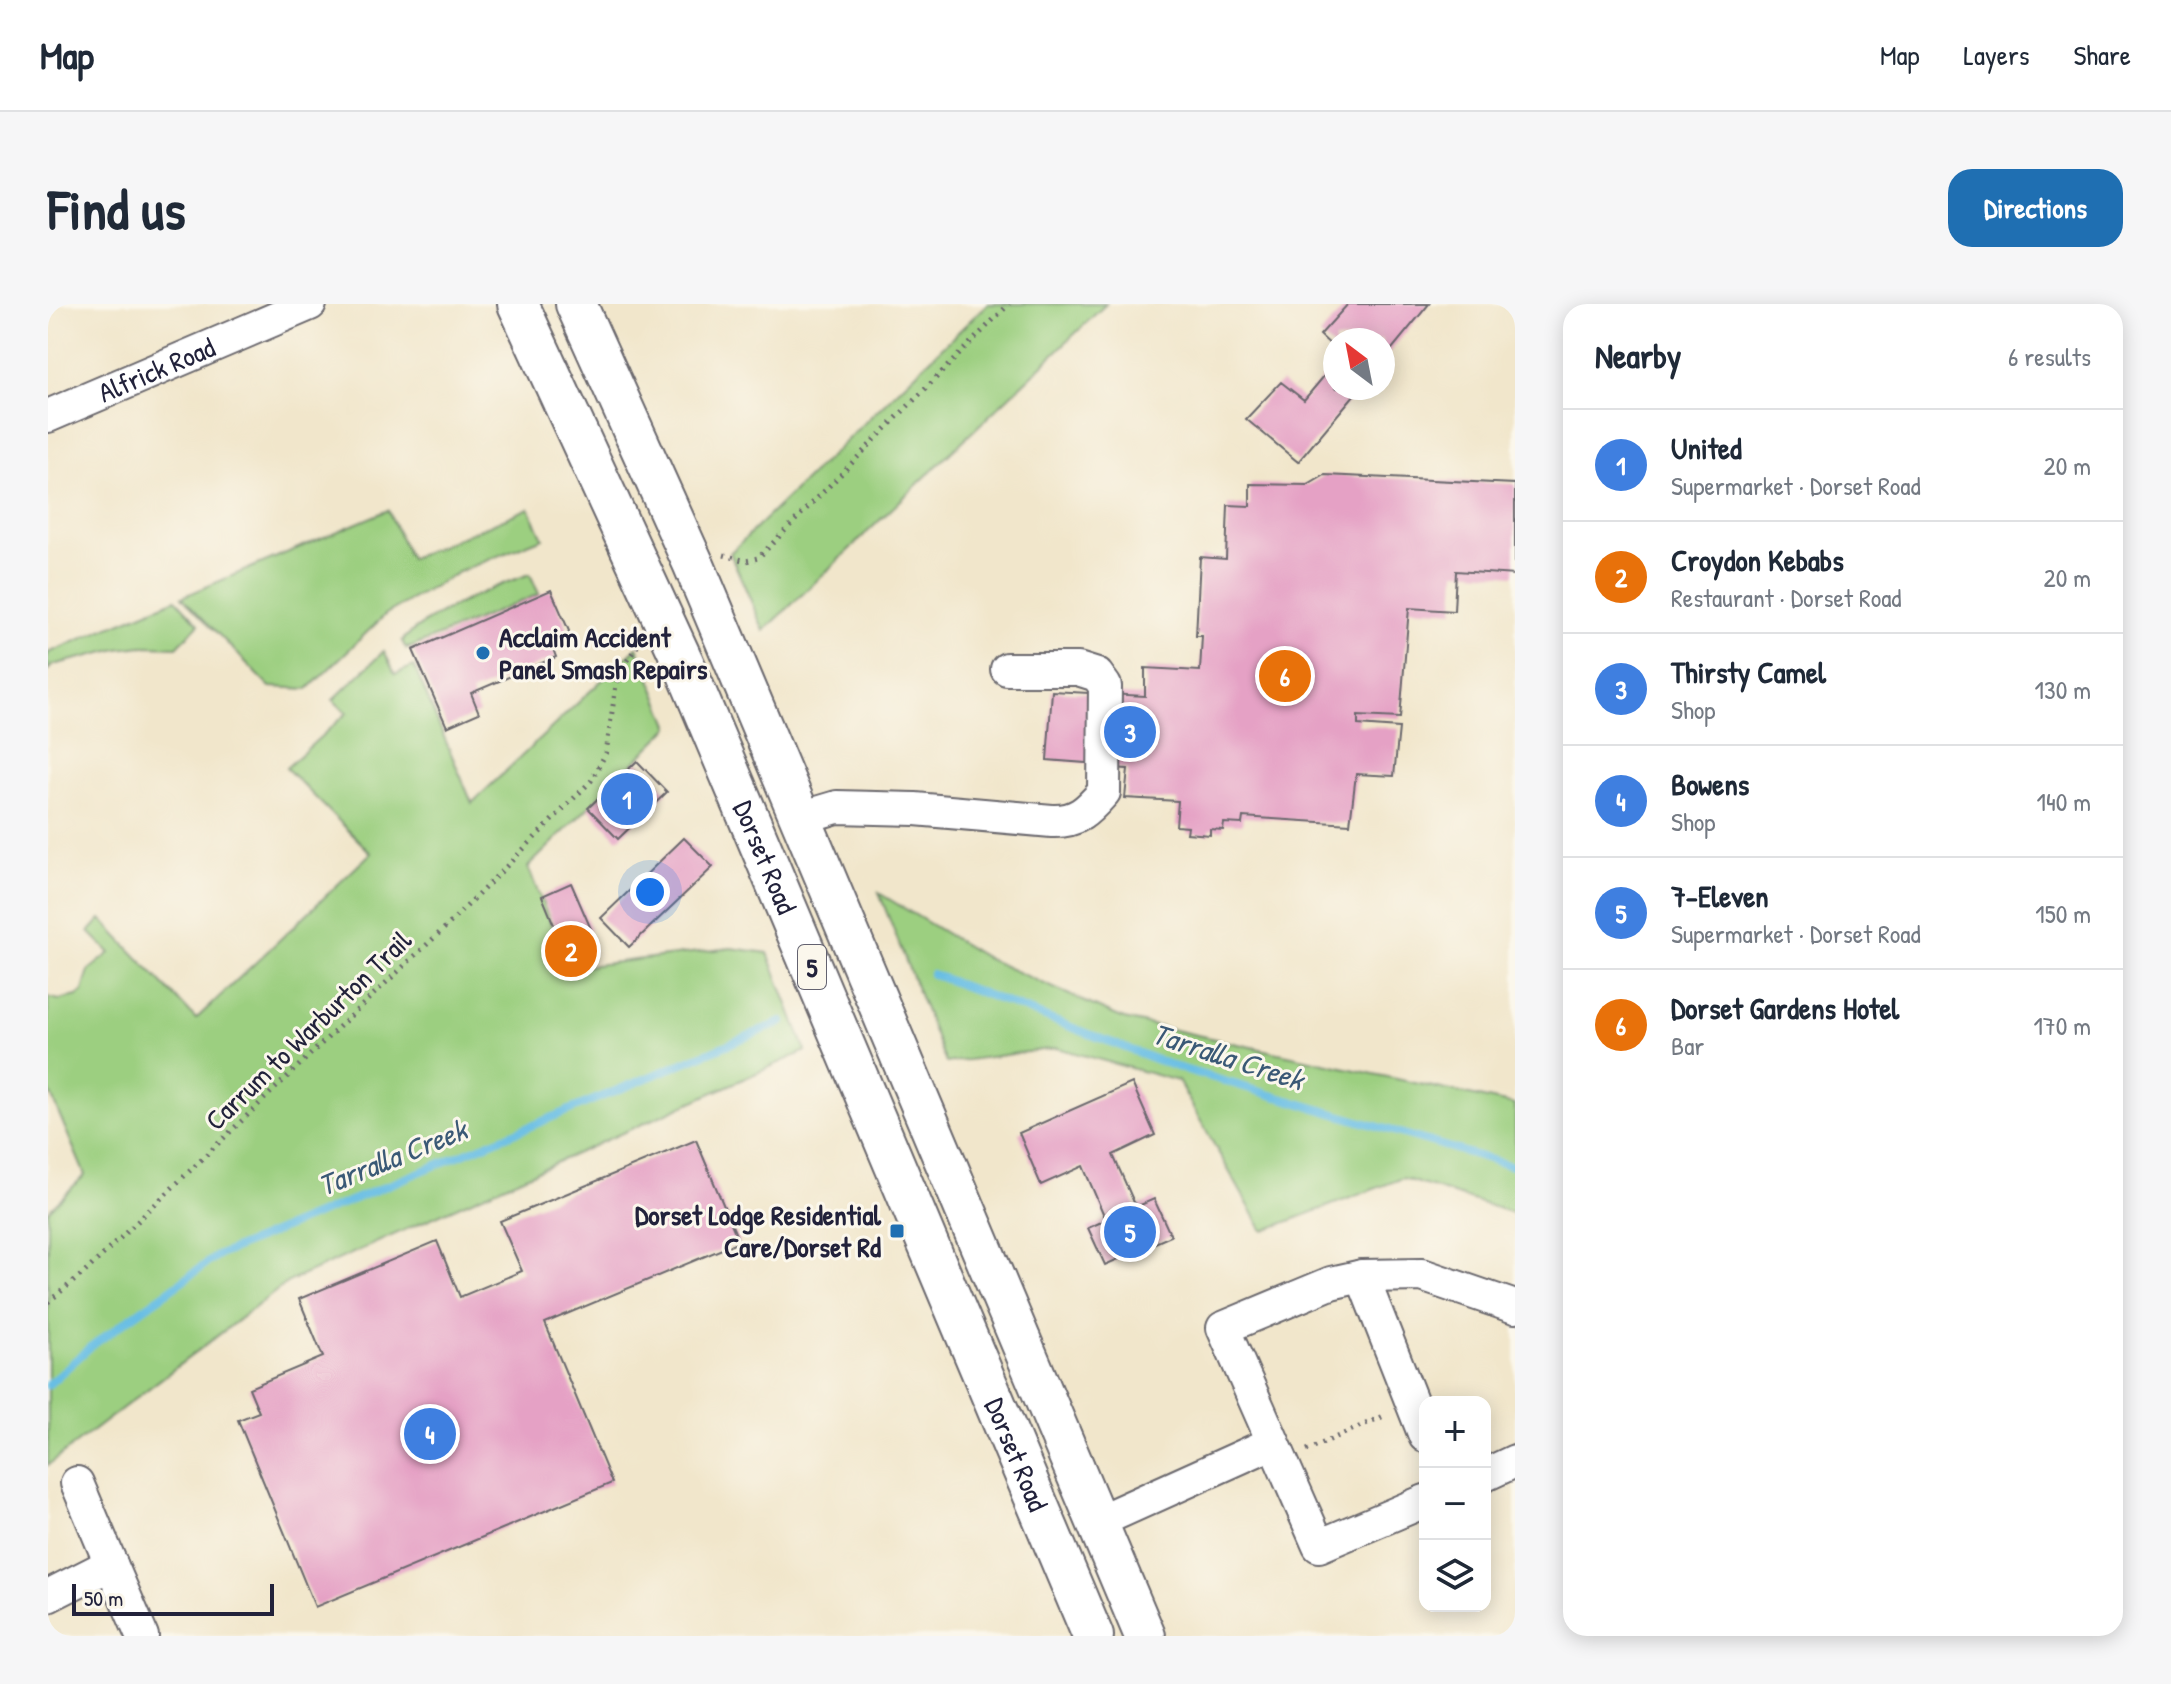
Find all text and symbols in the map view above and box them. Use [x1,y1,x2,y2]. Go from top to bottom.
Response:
text: Map [40,29,94,81]
text: Map [1880,36,1920,74]
text: Layers [1964,36,2029,74]
text: Share [2073,36,2131,74]
button: Directions [1948,169,2123,247]
text: Find us [48,171,186,246]
street label: Alfrick Road [92,328,221,411]
north arrow [1323,328,1395,400]
text: Nearby [1595,333,1681,379]
text: 6 results [2008,339,2091,374]
text: United [1671,428,1742,468]
text: 1 [1616,448,1626,483]
text: 20 m [2044,448,2091,483]
text: Supermarket · Dorset Road [1671,468,1921,503]
text: Croydon Kebabs [1671,540,1844,580]
text: 2 [1615,560,1627,595]
text: 20 m [2044,560,2091,595]
text: Restaurant · Dorset Road [1671,580,1902,615]
place label: Acclaim Accident Panel Smash Repairs [499,618,708,689]
marker: Acclaim Accident Panel Smash Repairs [474,644,492,662]
pin: 6 [1259,646,1311,706]
text: Thirsty Camel [1671,652,1826,692]
text: 3 [1615,672,1627,707]
text: 130 m [2035,672,2091,707]
text: Shop [1671,692,1715,727]
pin: 3 [1104,702,1156,762]
text: Bowens [1671,764,1749,804]
pin: 1 [601,769,653,829]
text: 4 [1616,784,1626,819]
text: 140 m [2037,784,2091,819]
street label: Dorset Road [725,795,806,920]
text: Shop [1671,804,1715,839]
your location [630,872,670,912]
text: 7-Eleven [1671,876,1769,916]
text: 5 [1616,896,1627,931]
text: 150 m [2035,896,2091,931]
text: Supermarket · Dorset Road [1671,916,1921,951]
street label: Carrum to Warburton Trail [197,921,420,1138]
pin: 2 [545,921,597,981]
road number: 5 [798,945,826,989]
text: Dorset Gardens Hotel [1671,988,1899,1028]
text: 6 [1616,1008,1626,1043]
text: 170 m [2033,1008,2091,1043]
water label: Tarralla Creek [1147,1013,1311,1100]
text: Bar [1671,1028,1704,1063]
water label: Tarralla Creek [312,1108,474,1205]
place label: Dorset Lodge Residential Care/Dorset Rd [635,1196,882,1266]
pin: 5 [1104,1202,1156,1262]
marker: Dorset Lodge Residential Care/Dorset Rd [888,1222,906,1240]
street label: Dorset Road [976,1392,1057,1517]
map controls [1419,1396,1491,1612]
button: + [1419,1396,1491,1468]
pin: 4 [404,1404,456,1464]
button: − [1419,1468,1491,1540]
button: layers [1419,1540,1491,1612]
scale bar [72,1580,274,1616]
text: 50 m [84,1583,123,1613]

